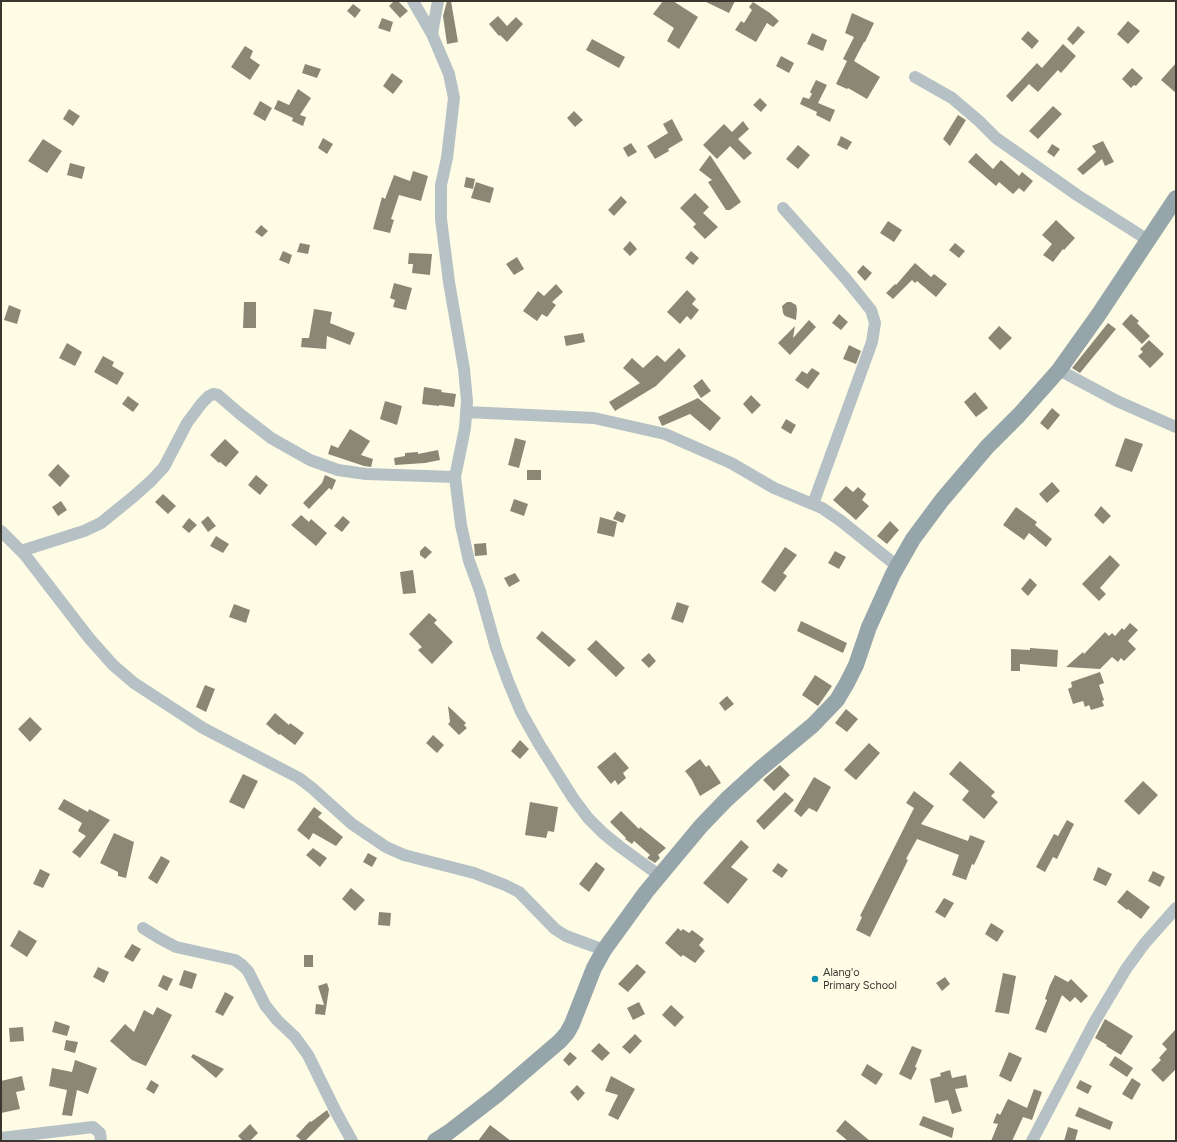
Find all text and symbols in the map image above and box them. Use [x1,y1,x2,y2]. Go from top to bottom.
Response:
place label: Alang'o Primary School [823,966,897,992]
marker: Alang'o Primary School [810,974,820,984]

